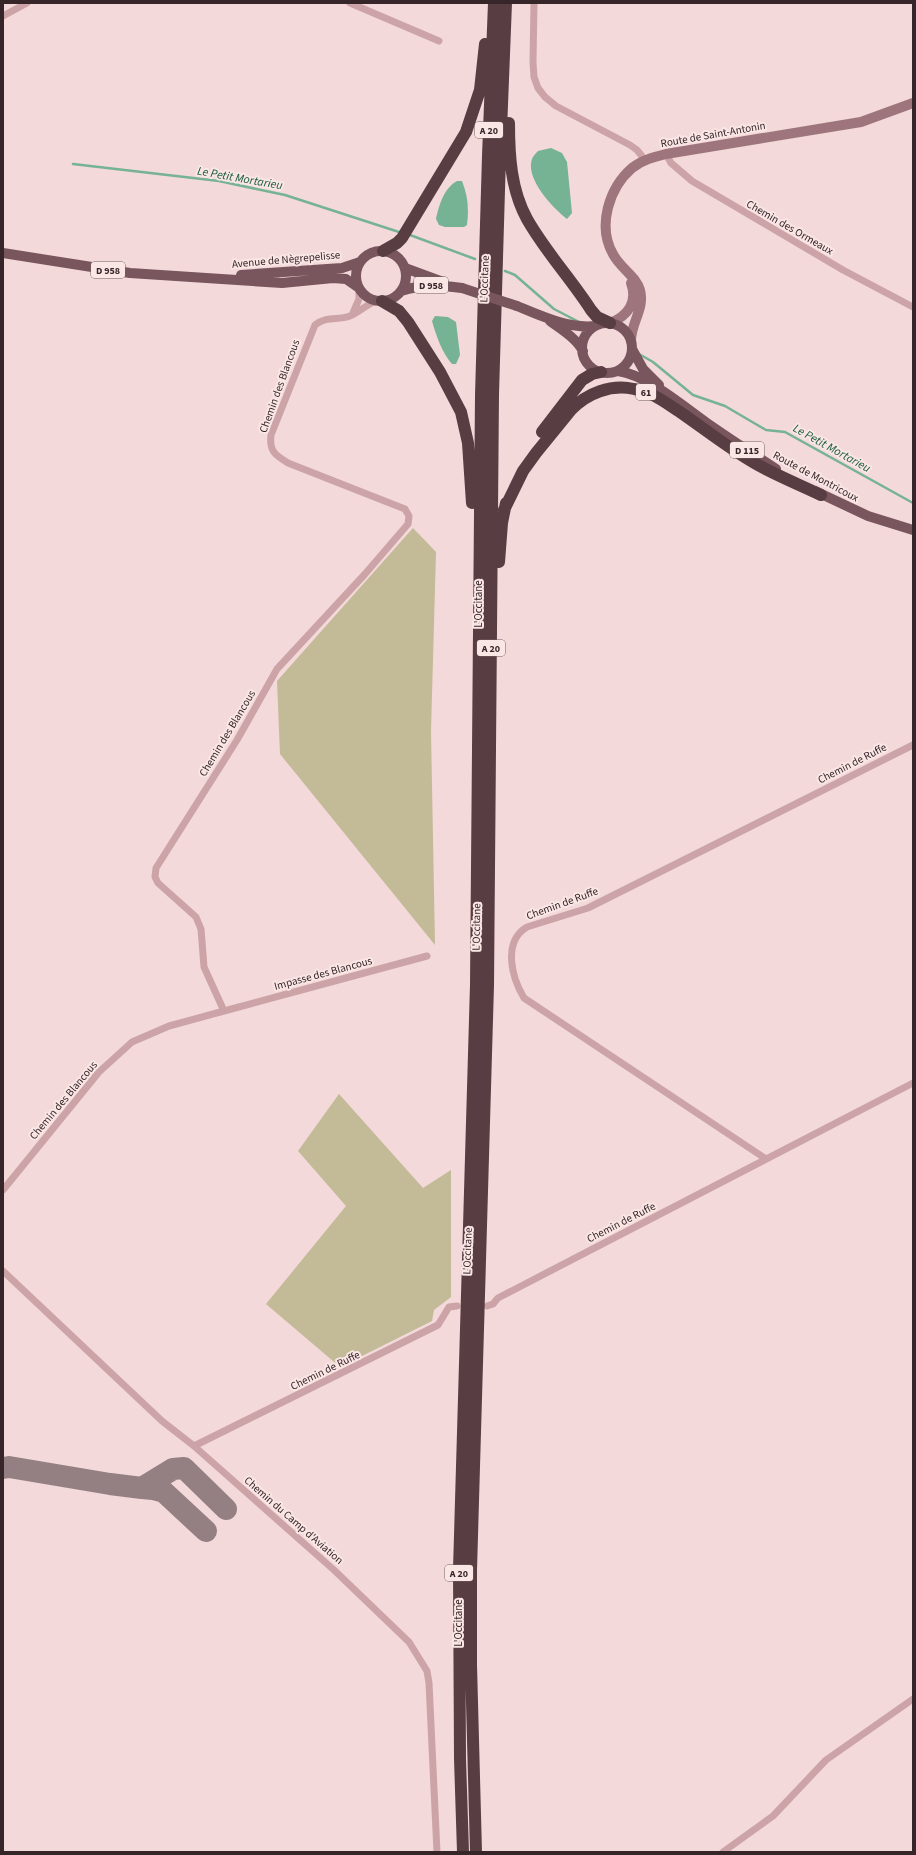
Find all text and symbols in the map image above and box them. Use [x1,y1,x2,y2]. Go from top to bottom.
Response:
street label: Route de Saint-Antonin [659,118,767,151]
road number: A 20 [475,122,503,138]
water label: Le Petit Mortarieu [196,163,284,194]
street label: Chemin des Ormeaux [744,196,836,258]
street label: Avenue de Nègrepelisse [231,247,341,272]
street label: L'Occitane [476,255,493,303]
road number: D 958 [91,262,125,278]
road number: D 958 [414,277,448,293]
street label: Chemin des Blancous [256,337,303,435]
road number: 61 [636,384,656,400]
water label: Le Petit Mortarieu [790,420,874,477]
road number: D 115 [730,442,764,458]
street label: Route de Montricoux [770,448,861,505]
street label: L'Occitane [471,580,486,628]
road number: A 20 [477,640,505,656]
street label: Chemin des Blancous [196,687,259,779]
street label: Chemin de Ruffe [815,739,890,787]
street label: Chemin de Ruffe [524,883,601,923]
street label: L'Occitane [469,903,484,951]
street label: Impasse des Blancous [272,953,374,994]
street label: Chemin des Blancous [26,1058,101,1143]
street label: Chemin de Ruffe [584,1198,659,1246]
street label: L'Occitane [459,1227,476,1275]
street label: Chemin de Ruffe [288,1347,363,1394]
street label: Chemin du Camp d'Aviation [241,1473,347,1568]
road number: A 20 [445,1565,473,1581]
street label: L'Occitane [451,1599,466,1647]

